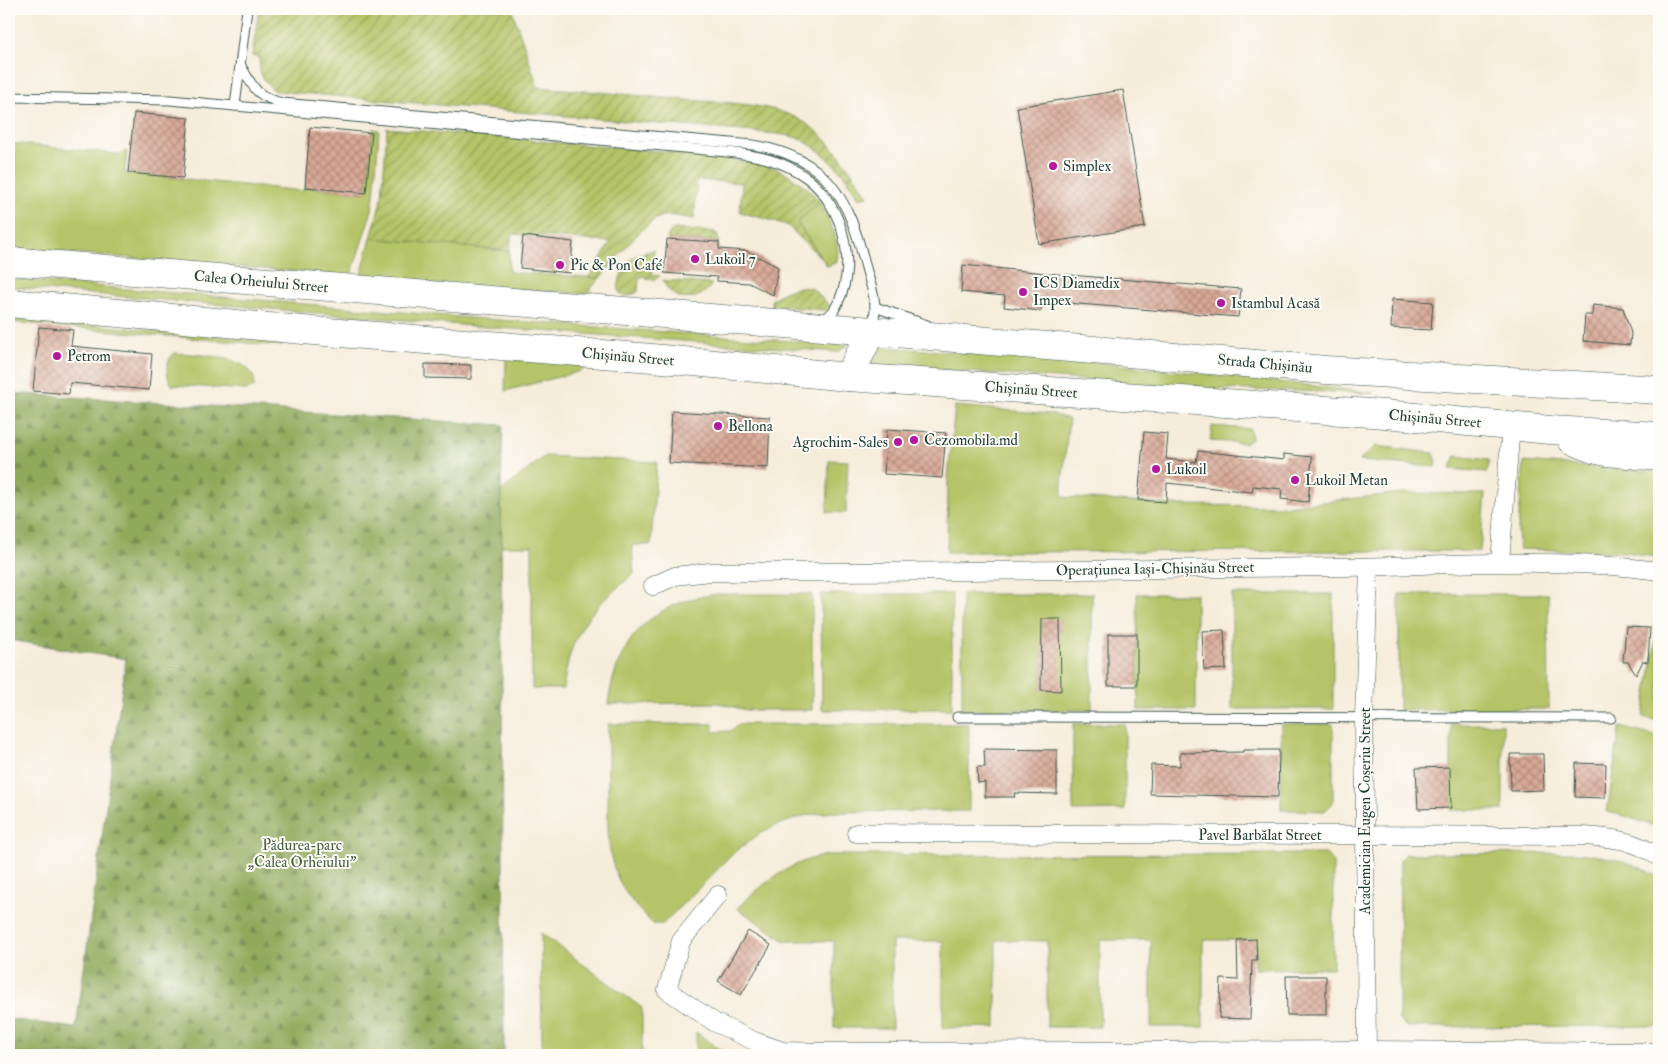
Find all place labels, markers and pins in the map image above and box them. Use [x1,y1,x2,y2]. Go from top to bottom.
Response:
place label: Simplex [1063,157,1111,177]
marker: Simplex [1047,160,1059,172]
place label: Lukoil 7 [705,250,756,269]
marker: Lukoil 7 [689,253,701,265]
place label: Pic & Pon Café [570,256,663,275]
marker: Pic & Pon Café [554,259,566,271]
place label: ICS Diamedix Impex [1033,274,1120,311]
marker: ICS Diamedix Impex [1017,286,1029,298]
place label: Istambul Acasă [1231,294,1321,313]
marker: Istambul Acasă [1215,297,1227,309]
place label: Petrom [67,347,111,366]
marker: Petrom [51,350,63,362]
place label: Bellona [728,417,774,436]
marker: Bellona [712,420,724,432]
place label: Cezomobila.md [924,431,1019,450]
place label: Agrochim-Sales [792,433,888,452]
marker: Cezomobila.md [908,434,920,446]
marker: Agrochim-Sales [892,436,904,448]
place label: Lukoil [1166,460,1207,479]
marker: Lukoil [1150,463,1162,475]
place label: Lukoil Metan [1305,471,1388,490]
marker: Lukoil Metan [1289,474,1301,486]

